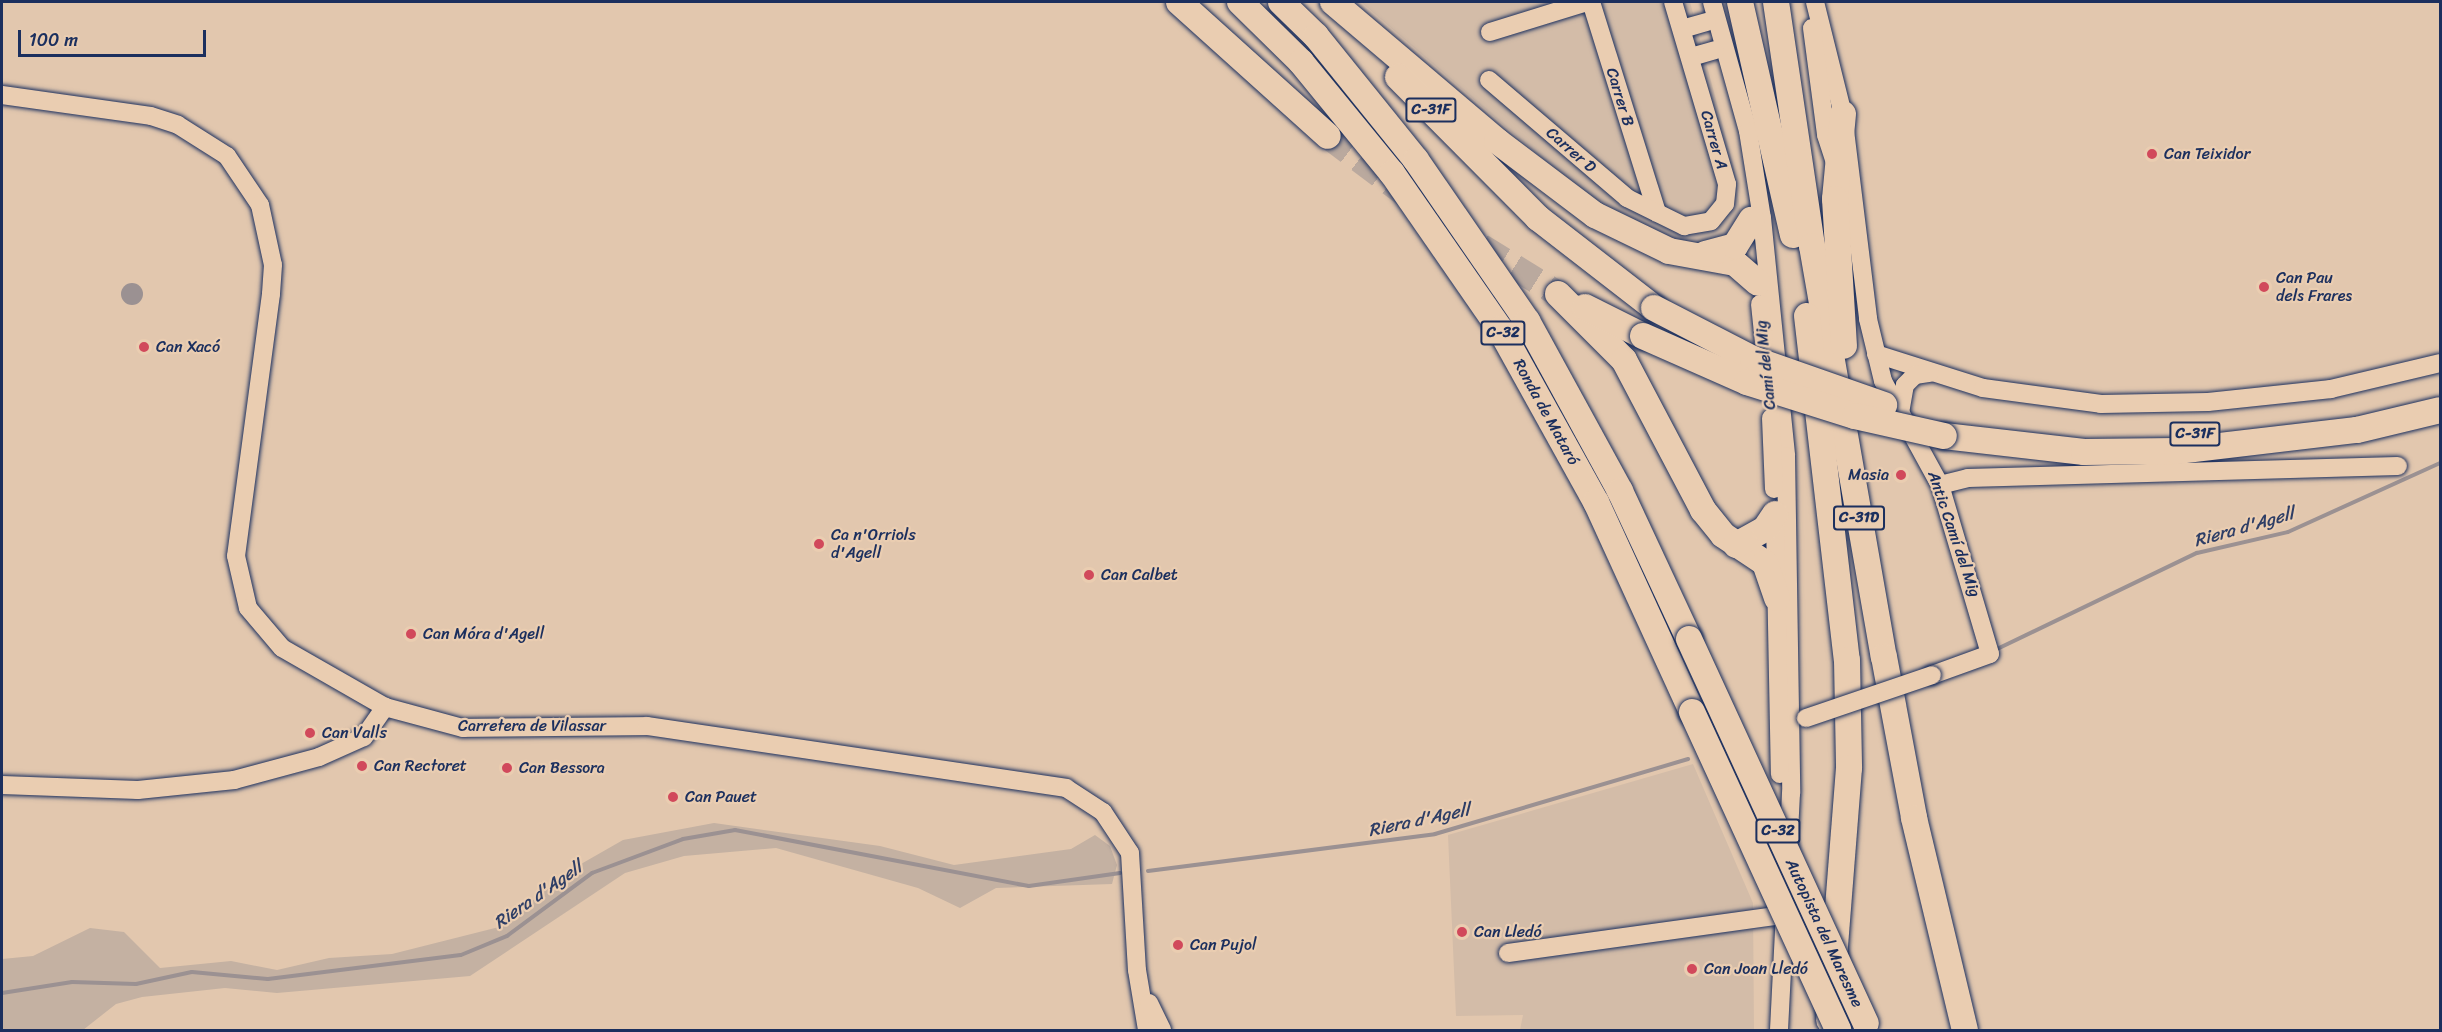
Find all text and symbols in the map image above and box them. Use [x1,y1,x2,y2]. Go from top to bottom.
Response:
scale bar [21,18,208,56]
text: 100 m [29,24,78,56]
street label: Carrer B [1602,65,1638,129]
road number: C-31F [1404,98,1458,122]
street label: Carrer A [1696,108,1732,172]
street label: Carrer D [1542,123,1600,177]
place label: Can Teixidor [2164,144,2251,164]
marker: Can Teixidor [2145,147,2159,161]
place label: Can Pau dels Frares [2276,268,2353,306]
marker: Can Pau dels Frares [2257,280,2271,294]
street label: Camí del Mig [1752,319,1780,411]
road number: C-32 [1479,321,1527,345]
place label: Can Xacó [156,337,220,357]
marker: Can Xacó [137,340,151,354]
street label: Ronda de Mataró [1509,355,1583,469]
road number: C-31F [2168,422,2222,446]
place label: Masia [1848,465,1889,485]
marker: Masia [1894,468,1908,482]
street label: Antic Camí del Mig [1923,468,1985,600]
water label: Riera d'Agell [2192,502,2296,552]
road number: C-31D [1832,506,1886,530]
place label: Ca n'Orriols d'Agell [831,525,916,563]
marker: Ca n'Orriols d'Agell [812,537,826,551]
place label: Can Calbet [1101,565,1178,585]
marker: Can Calbet [1082,568,1096,582]
place label: Can Móra d'Agell [423,624,544,644]
marker: Can Móra d'Agell [404,627,418,641]
street label: Carretera de Vilassar [458,716,606,736]
place label: Can Valls [322,723,385,743]
marker: Can Valls [303,726,317,740]
place label: Can Rectoret [374,756,467,776]
place label: Can Bessora [519,758,606,778]
marker: Can Rectoret [355,759,369,773]
marker: Can Bessora [500,761,514,775]
place label: Can Pauet [685,787,757,807]
marker: Can Pauet [666,790,680,804]
water label: Riera d'Agell [1366,799,1472,841]
road number: C-32 [1754,819,1802,843]
street label: Autopista del Maresme [1781,856,1867,1010]
water label: Riera d'Agell [490,857,586,933]
place label: Can Lledó [1474,922,1542,942]
marker: Can Lledó [1455,925,1469,939]
place label: Can Pujol [1190,935,1257,955]
marker: Can Pujol [1171,938,1185,952]
place label: Can Joan Lledó [1704,959,1808,979]
marker: Can Joan Lledó [1685,962,1699,976]

